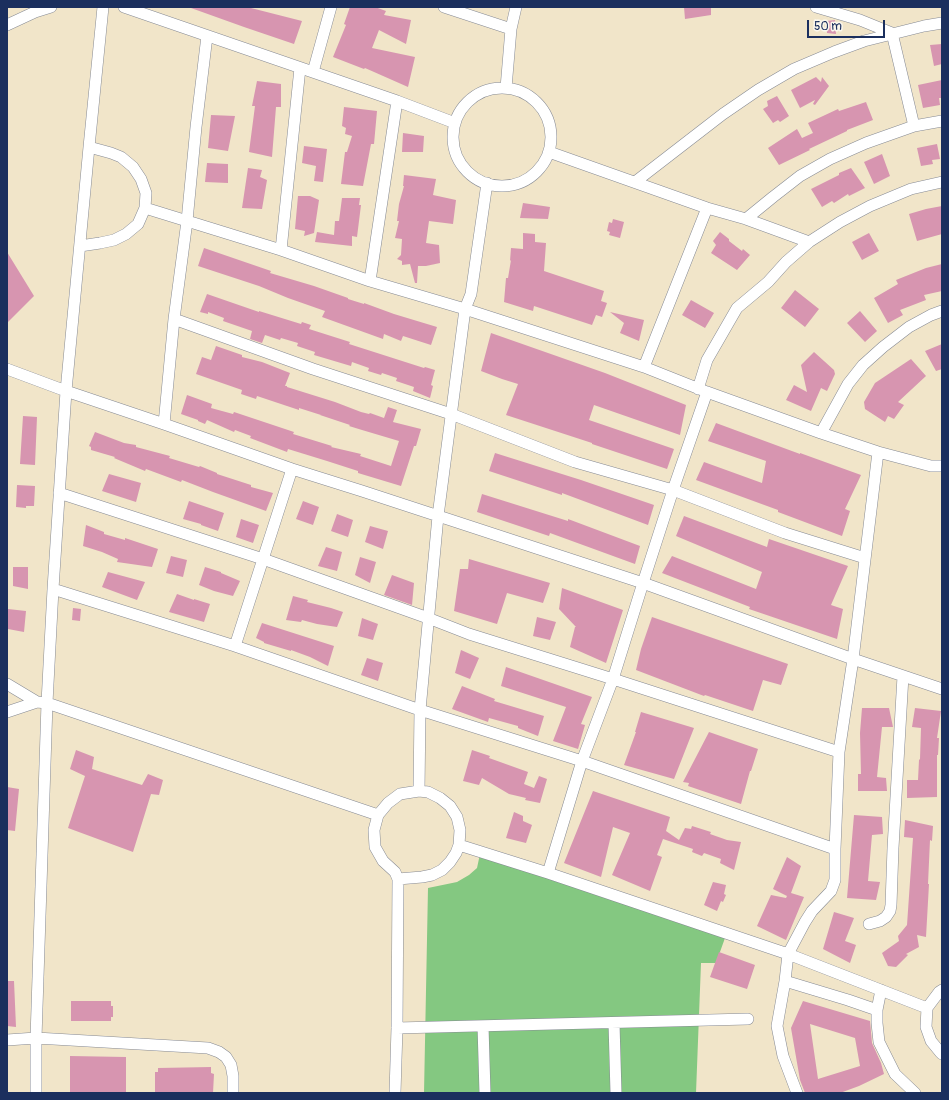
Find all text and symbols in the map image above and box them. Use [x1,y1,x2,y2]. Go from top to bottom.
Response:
scale bar [809,12,887,38]
text: 50 m [814,19,842,34]

